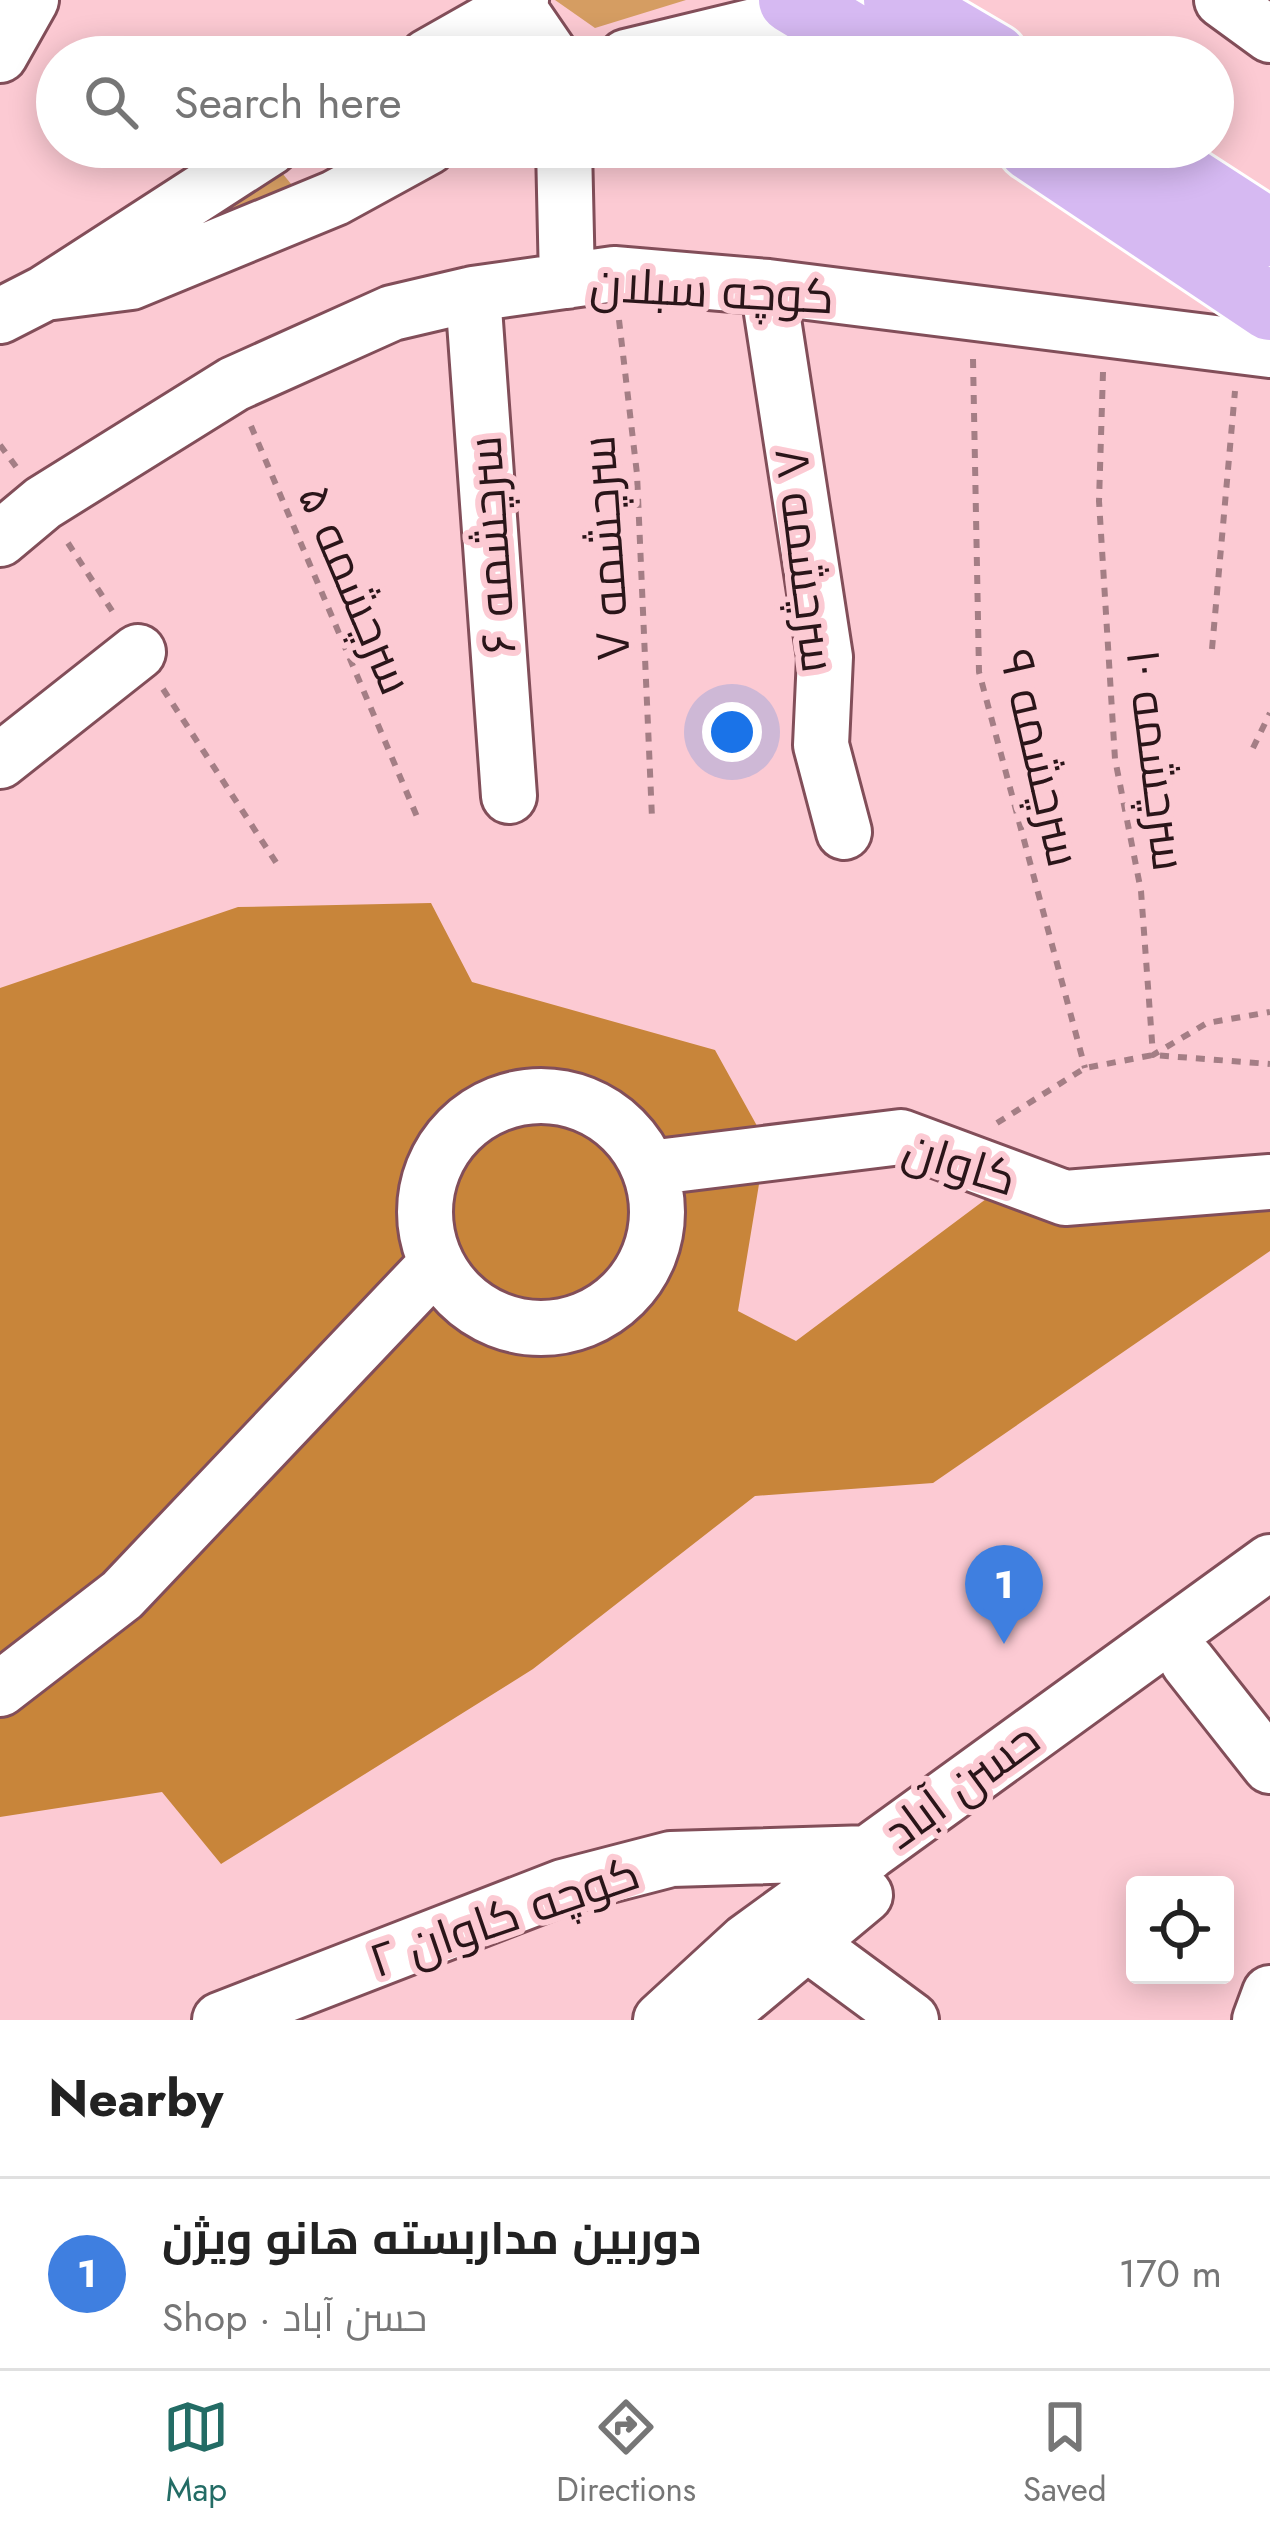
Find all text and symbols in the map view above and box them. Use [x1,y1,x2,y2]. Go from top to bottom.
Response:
search box [36,36,1234,168]
icon: search [78,69,144,135]
text: Search here [174,70,402,135]
street label: کوچه سبلان [588,250,836,331]
street label: سرچشمه ۶ [449,433,534,656]
street label: سرچشمه ۷ [563,433,648,663]
street label: سرچشمه ۸ [758,444,853,676]
street label: سرچشمه ۵ [280,474,431,705]
street label: سرچشمه ۹ [982,643,1099,873]
street label: سرچشمه ۱۰ [1109,645,1204,875]
your location [702,702,762,762]
street label: کاوان [895,1114,1025,1213]
pin: 1 [965,1545,1043,1644]
street label: حسن آباد [869,1705,1054,1866]
street label: کوچه کاوان ۲ [360,1838,648,1995]
map controls [1126,1876,1234,1984]
button: locate [1126,1876,1234,1984]
text: Nearby [48,2061,223,2135]
text: دوربین مداربسته هانو ویژن [162,2206,701,2271]
text: 1 [77,2245,97,2302]
text: 170 m [1118,2245,1222,2302]
text: Shop · حسن آباد [162,2289,427,2346]
tab: Map [163,2394,229,2513]
tab: Directions [556,2394,696,2513]
tab: Saved [1023,2394,1107,2513]

